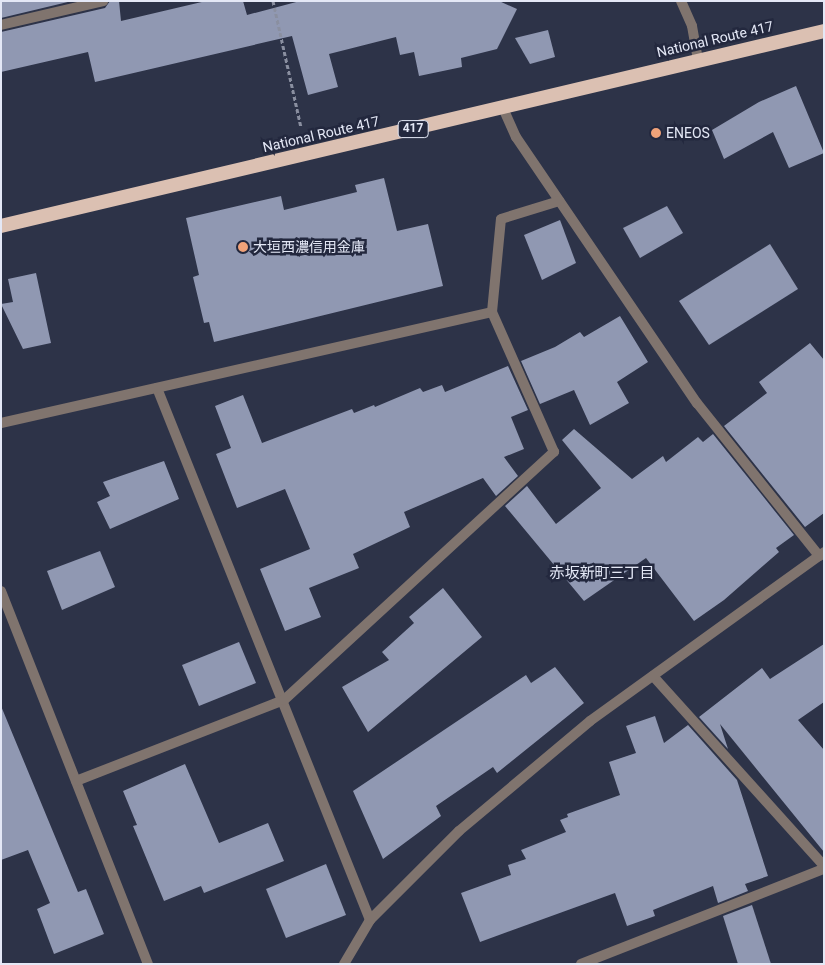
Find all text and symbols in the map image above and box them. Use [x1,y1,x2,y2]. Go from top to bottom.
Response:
street label: National Route 417 [655,17,775,61]
street label: National Route 417 [261,112,381,156]
road number: 417 [397,120,429,138]
place label: ENEOS [666,125,710,141]
marker: ENEOS [650,127,662,139]
place label: 大垣西濃信用金庫 [253,239,365,255]
marker: 大垣西濃信用金庫 [237,241,249,253]
district label: 赤坂新町三丁目 [550,565,654,583]

